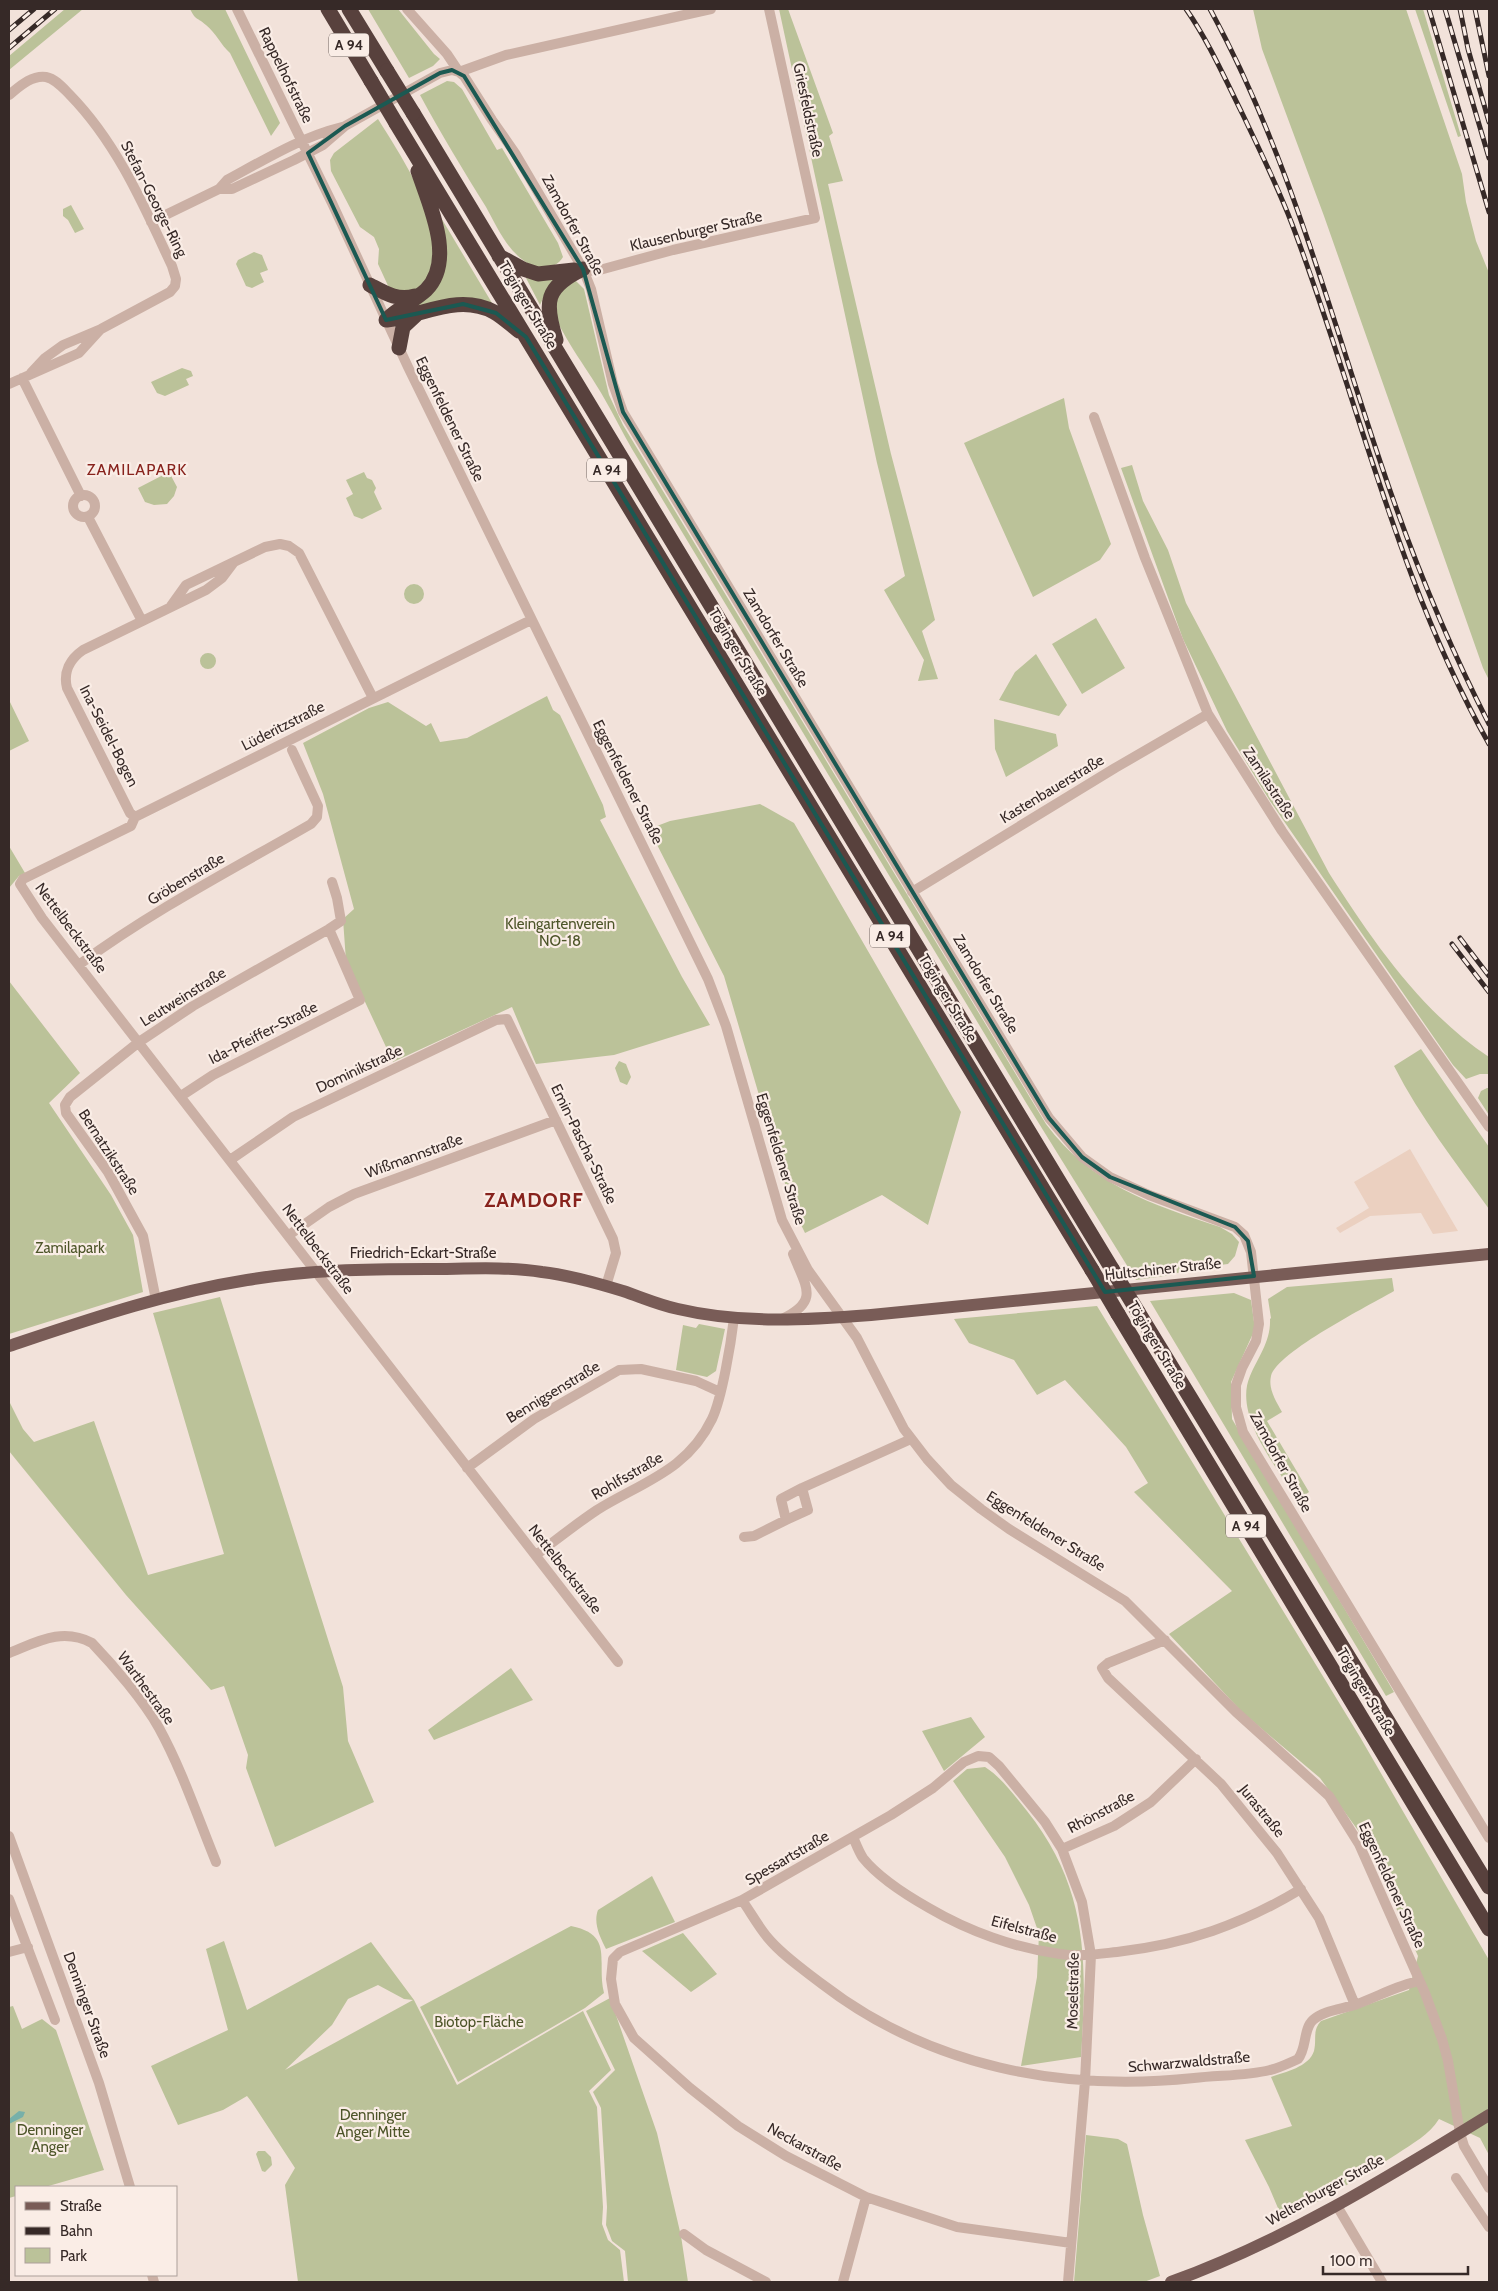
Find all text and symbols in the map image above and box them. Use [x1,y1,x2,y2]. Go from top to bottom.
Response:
street label: Rappelhofstraße [255,24,317,126]
road number: A 94 [329,34,369,56]
street label: Griesfeldstraße [789,61,827,159]
street label: Stefan-George-Ring [117,138,191,261]
street label: Zamdorfer Straße [538,172,608,279]
street label: Klausenburger Straße [628,207,764,255]
street label: Töginger Straße [495,258,561,352]
street label: Eggenfeldener Straße [412,354,488,485]
road number: A 94 [587,458,627,482]
district label: ZAMILAPARK [87,460,187,479]
street label: Zamdorfer Straße [739,585,813,691]
street label: Töginger Straße [705,605,771,699]
street label: Ina-Seidel-Bogen [76,682,142,790]
street label: Lüderitzstraße [239,697,328,755]
street label: Eggenfeldener Straße [589,717,667,847]
street label: Zamilastraße [1239,744,1299,822]
street label: Kastenbauerstraße [997,751,1108,827]
street label: Gröbenstraße [144,849,228,909]
street label: Nettelbeckstraße [31,879,111,977]
park label: Kleingartenverein NO-18 [505,915,615,950]
road number: A 94 [870,924,910,948]
street label: Zamdorfer Straße [949,931,1023,1037]
street label: Töginger Straße [915,951,981,1045]
street label: Leutweinstraße [137,963,229,1030]
street label: Ida-Pfeiffer-Straße [206,998,321,1068]
street label: Dominikstraße [313,1041,405,1097]
street label: Emin-Pascha-Straße [547,1081,621,1207]
street label: Eggenfeldener Straße [752,1091,810,1227]
street label: Bernatzikstraße [75,1106,143,1198]
street label: Wißmannstraße [363,1130,466,1182]
district label: ZAMDORF [484,1188,584,1212]
street label: Nettelbeckstraße [278,1200,358,1298]
park label: Zamilapark [35,1239,105,1257]
street label: Friedrich-Eckart-Straße [350,1244,497,1262]
street label: Hultschiner Straße [1104,1254,1222,1284]
street label: Töginger Straße [1124,1298,1190,1392]
street label: Bennigsenstraße [503,1357,603,1427]
street label: Zamdorfer Straße [1246,1409,1316,1516]
street label: Rohlfsstraße [588,1448,666,1504]
street label: Eggenfeldener Straße [983,1487,1109,1575]
road number: A 94 [1226,1514,1266,1538]
street label: Nettelbeckstraße [525,1521,606,1617]
street label: Töginger Straße [1333,1645,1399,1739]
street label: Warthestraße [114,1648,179,1728]
street label: Jurastraße [1235,1780,1289,1841]
street label: Rhönstraße [1065,1787,1138,1837]
street label: Eggenfeldener Straße [1355,1819,1429,1951]
street label: Spessartstraße [742,1827,832,1889]
street label: Eifelstraße [989,1912,1059,1946]
street label: Denninger Straße [59,1949,115,2061]
street label: Moselstraße [1063,1952,1083,2030]
park label: Biotop-Fläche [434,2013,524,2031]
street label: Schwarzwaldstraße [1127,2048,1251,2076]
park label: Denninger Anger Mitte [336,2106,410,2141]
street label: Neckarstraße [764,2119,846,2175]
park label: Denninger Anger [17,2121,84,2156]
street label: Weltenburger Straße [1263,2150,1387,2230]
legend [15,2186,178,2276]
text: Straße [60,2197,102,2215]
text: Bahn [60,2222,93,2240]
scale bar [1323,2244,1468,2276]
text: Park [60,2247,87,2265]
text: 100 m [1330,2252,1372,2270]

